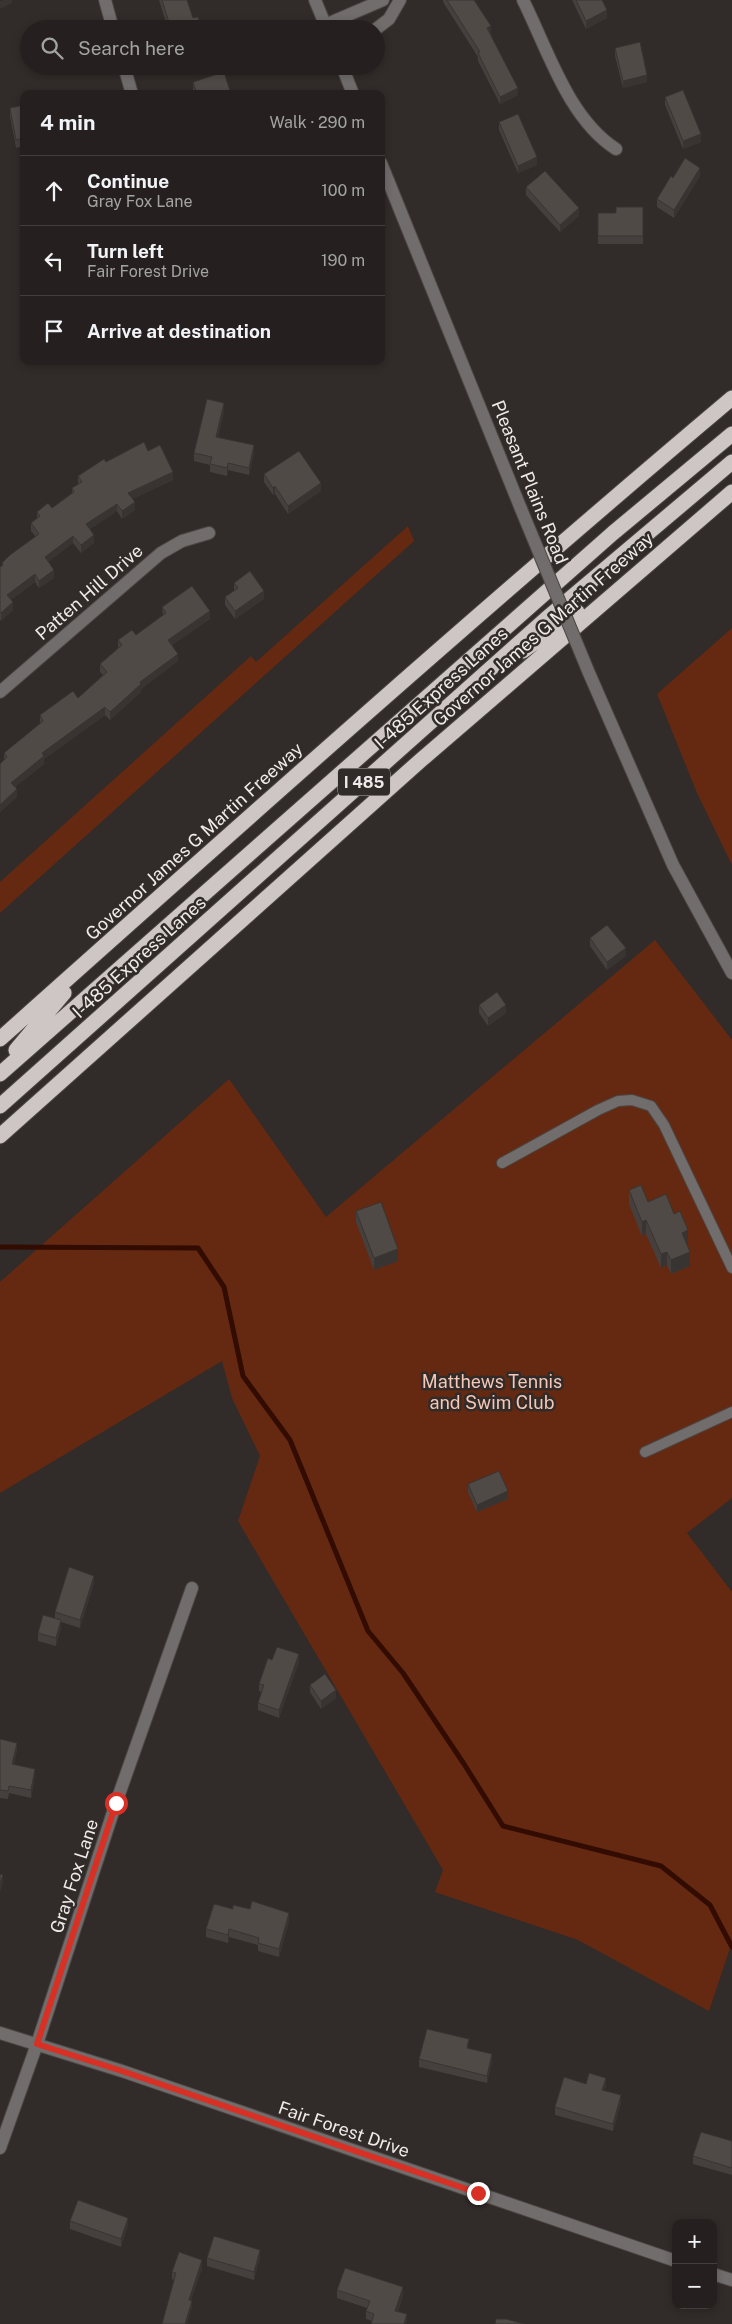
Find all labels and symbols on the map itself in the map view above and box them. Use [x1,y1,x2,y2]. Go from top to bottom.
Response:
street label: Pleasant Plains Road [488,397,572,567]
street label: Governor James G Martin Freeway [429,527,658,730]
street label: Patten Hill Drive [31,540,147,644]
street label: I-485 Express Lanes [370,623,512,753]
street label: Governor James G Martin Freeway [81,738,307,944]
road number: I 485 [338,769,390,796]
street label: I-485 Express Lanes [68,892,210,1022]
park label: Matthews Tennis and Swim Club [422,1371,562,1413]
route start [105,1792,128,1815]
street label: Gray Fox Lane [46,1816,102,1936]
street label: Fair Forest Drive [276,2097,412,2161]
route end [467,2182,490,2205]

